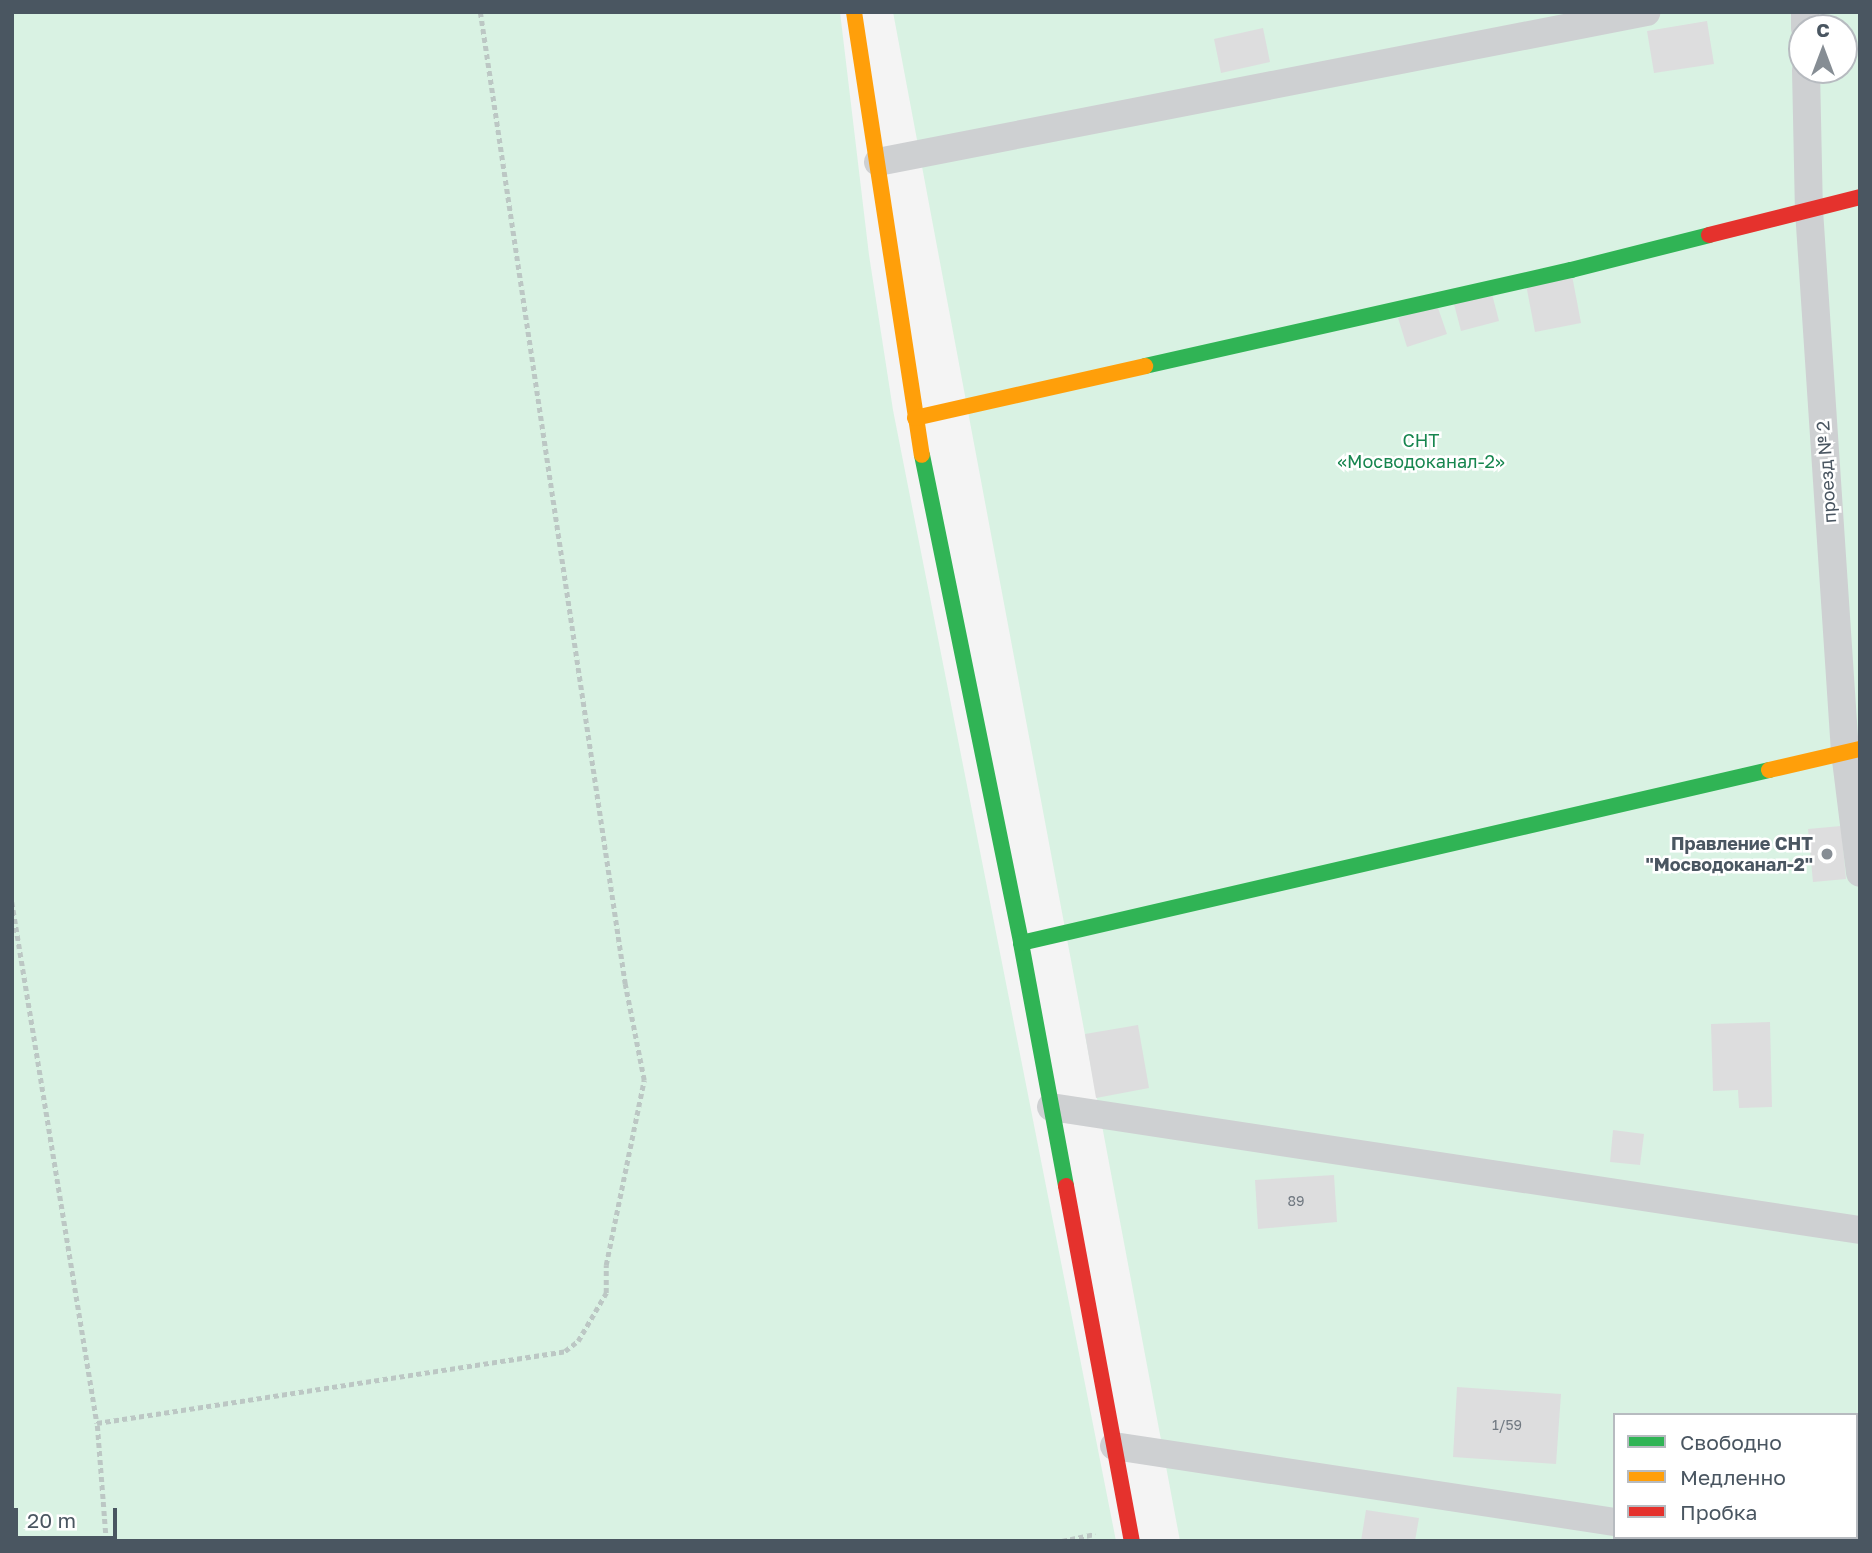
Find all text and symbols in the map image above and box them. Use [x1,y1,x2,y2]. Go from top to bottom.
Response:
north arrow [1788,14,1858,84]
text: С [1816,18,1830,41]
street label: проезд № 2 [1812,420,1840,524]
park label: СНТ «Мосводоканал-2» [1337,430,1505,472]
place label: Правление СНТ "Мосводоканал-2" [1645,833,1813,876]
marker: Правление СНТ "Мосводоканал-2" [1819,846,1835,862]
house number: 89 [1287,1193,1305,1209]
legend [1613,1413,1858,1539]
house number: 1/59 [1492,1417,1522,1433]
text: Свободно [1680,1429,1782,1455]
text: Медленно [1680,1464,1786,1490]
scale bar [18,1494,121,1538]
text: Пробка [1680,1499,1758,1525]
text: 20 m [27,1507,76,1533]

